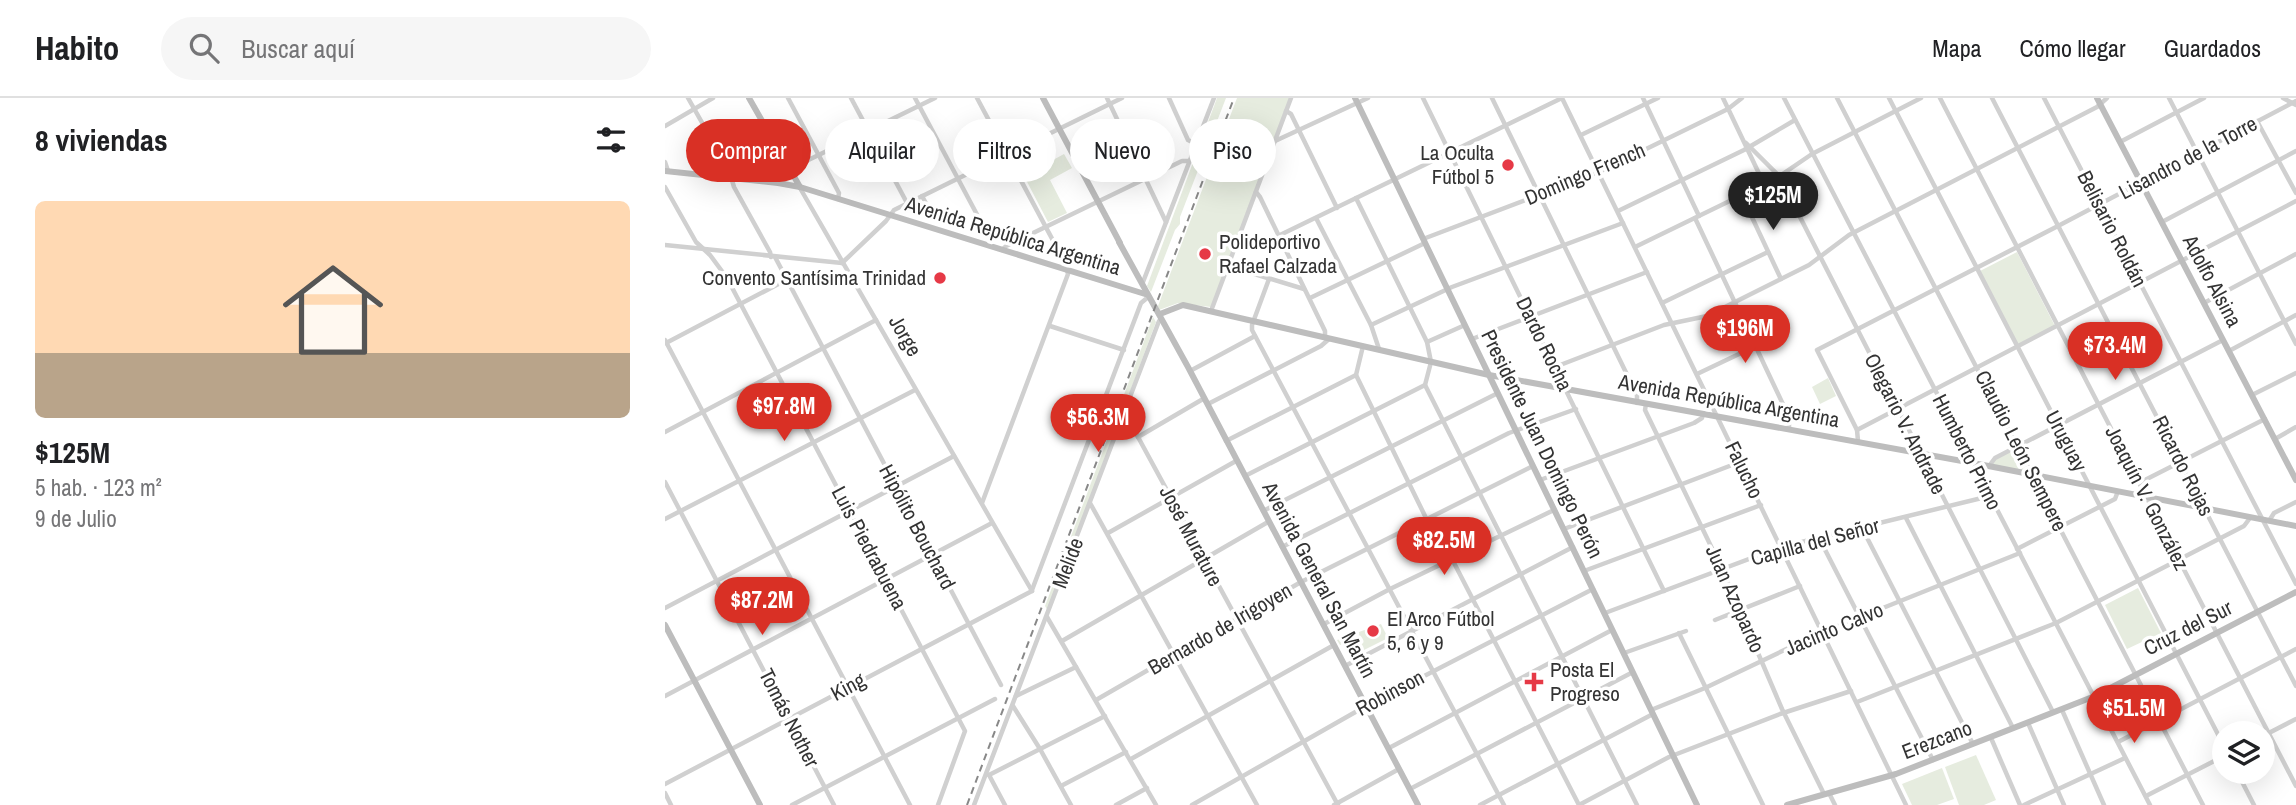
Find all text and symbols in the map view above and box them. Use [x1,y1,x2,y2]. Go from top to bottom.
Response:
search box [161,17,651,80]
text: Habito [35,26,119,70]
icon: search [185,29,223,67]
text: Buscar aquí [241,31,355,66]
text: Mapa [1932,32,1982,64]
text: Cómo llegar [2020,32,2126,64]
text: Guardados [2164,32,2261,64]
street label: Lisandro de la Torre [2113,109,2262,206]
chip: Comprar [686,119,811,182]
chip: Alquilar [825,119,939,182]
chip: Filtros [953,119,1056,182]
chip: Nuevo [1070,119,1175,182]
chip: Piso [1189,119,1276,182]
text: 8 viviendas [35,120,168,160]
icon: filters [592,121,630,159]
street label: Domingo French [1520,135,1649,212]
place label: La Oculta Fútbol 5 [1420,138,1494,191]
marker: La Oculta Fútbol 5 [1500,157,1516,173]
street label: Belisario Roldán [2071,165,2154,292]
pin: $125M [1724,172,1822,232]
text: $125M [1744,179,1802,210]
street label: Avenida República Argentina [901,189,1125,282]
place label: Polideportivo Rafael Calzada [1219,227,1337,280]
street label: Adolfo Alsina [2176,229,2249,332]
marker: Polideportivo Rafael Calzada [1197,246,1213,262]
icon: home [270,247,396,373]
place label: Convento Santísima Trinidad [702,263,926,292]
marker: Convento Santísima Trinidad [932,270,948,286]
street label: Dardo Rocha [1509,292,1580,396]
pin: $196M [1696,306,1794,365]
street label: Jorge [882,310,929,362]
text: $196M [1716,312,1774,343]
pin: $73.4M [2058,322,2172,382]
street label: Presidente Juan Domingo Perón [1474,325,1610,563]
text: $73.4M [2084,329,2146,360]
street label: Olegario V. Andrade [1857,348,1953,499]
street label: Claudio León Sempere [1968,365,2075,536]
street label: Avenida República Argentina [1615,367,1842,434]
pin: $97.8M [727,384,841,443]
street label: Humberto Primo [1926,389,2009,515]
text: $97.8M [753,390,815,421]
pin: $56.3M [1041,394,1155,454]
text: $56.3M [1067,401,1129,432]
street label: Uruguay [2038,405,2095,477]
street label: Ricardo Rojas [2146,411,2221,521]
street label: Joaquín V. González [2099,421,2196,575]
text: $125M [35,432,110,472]
street label: Falucho [1718,436,1771,503]
street label: Hipólito Bouchard [872,459,963,594]
text: 5 hab. · 123 m² [35,472,162,503]
street label: Avenida General San Martín [1255,476,1383,683]
street label: José Murature [1153,480,1230,591]
street label: Luis Piedrabuena [825,481,914,615]
text: 9 de Julio [35,503,117,534]
street label: Capilla del Señor [1747,510,1883,573]
pin: $82.5M [1387,518,1501,577]
text: $82.5M [1413,524,1475,555]
street label: Melide [1045,533,1090,592]
street label: Juan Azopardo [1699,540,1772,657]
street label: Bernardo de Irigoyen [1142,576,1297,682]
pin: $87.2M [705,578,819,637]
text: $87.2M [731,584,793,615]
street label: Cruz del Sur [2139,593,2237,662]
street label: Jacinto Calvo [1780,595,1887,662]
place label: El Arco Fútbol 5, 6 y 9 [1387,604,1494,657]
marker: El Arco Fútbol 5, 6 y 9 [1365,623,1381,639]
place label: Posta El Progreso [1550,655,1620,708]
street label: Robinson [1350,662,1429,723]
street label: Tomás Nother [752,663,827,772]
street label: King [825,665,871,708]
marker: Posta El Progreso [1524,672,1544,692]
pin: $51.5M [2077,686,2191,745]
text: $51.5M [2103,692,2165,723]
street label: Erezcano [1898,713,1976,766]
map controls [2212,721,2275,784]
button: layers [2212,721,2275,784]

